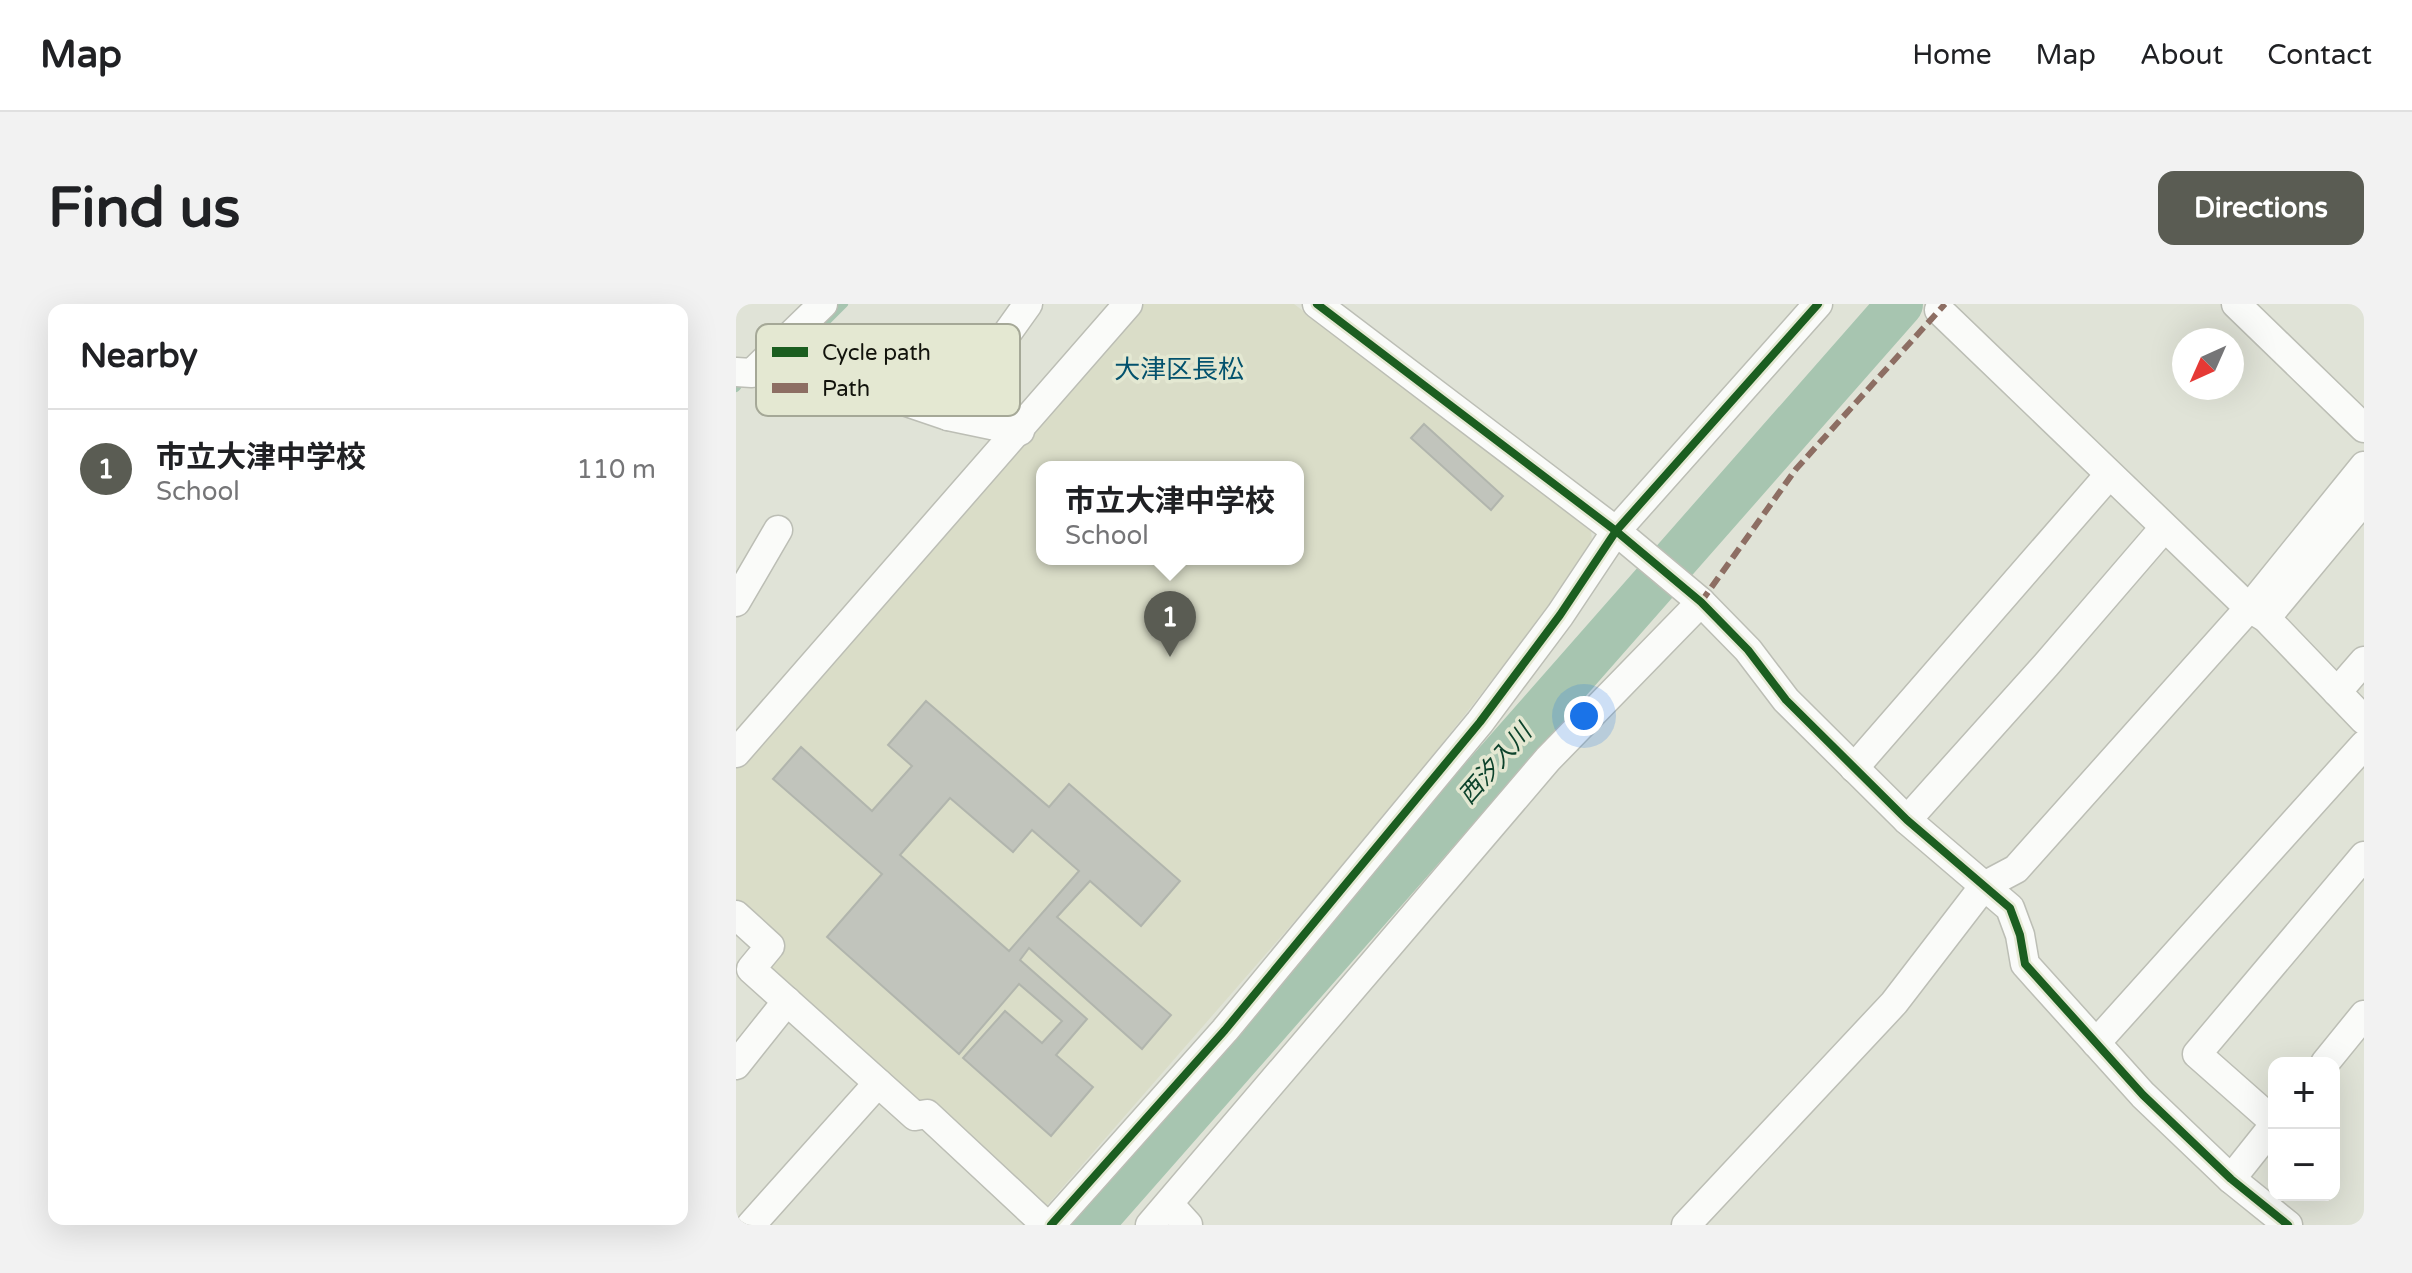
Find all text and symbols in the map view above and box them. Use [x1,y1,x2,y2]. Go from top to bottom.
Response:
text: Map [40,32,122,78]
text: Home [1912,38,1992,72]
text: Map [2036,38,2096,72]
text: About [2140,38,2223,72]
text: Contact [2267,38,2372,72]
button: Directions [2158,171,2364,245]
text: Find us [48,175,240,242]
legend [756,324,1020,416]
north arrow [2172,328,2244,400]
text: Nearby [80,336,198,377]
text: Cycle path [822,340,931,366]
district label: 大津区長松 [1114,354,1244,385]
text: Path [822,376,870,402]
text: 市立大津中学校 [156,439,366,476]
text: 1 [98,454,114,485]
text: 110 m [576,454,656,485]
popup [1036,461,1304,565]
text: School [156,476,240,507]
text: 市立大津中学校 [1065,483,1275,520]
text: School [1065,520,1149,551]
pin: 1 [1144,591,1196,657]
your location [1564,696,1604,736]
water label: 西汐入川 [1453,716,1540,810]
map controls [2268,1057,2340,1201]
button: + [2268,1057,2340,1129]
button: − [2268,1129,2340,1201]

